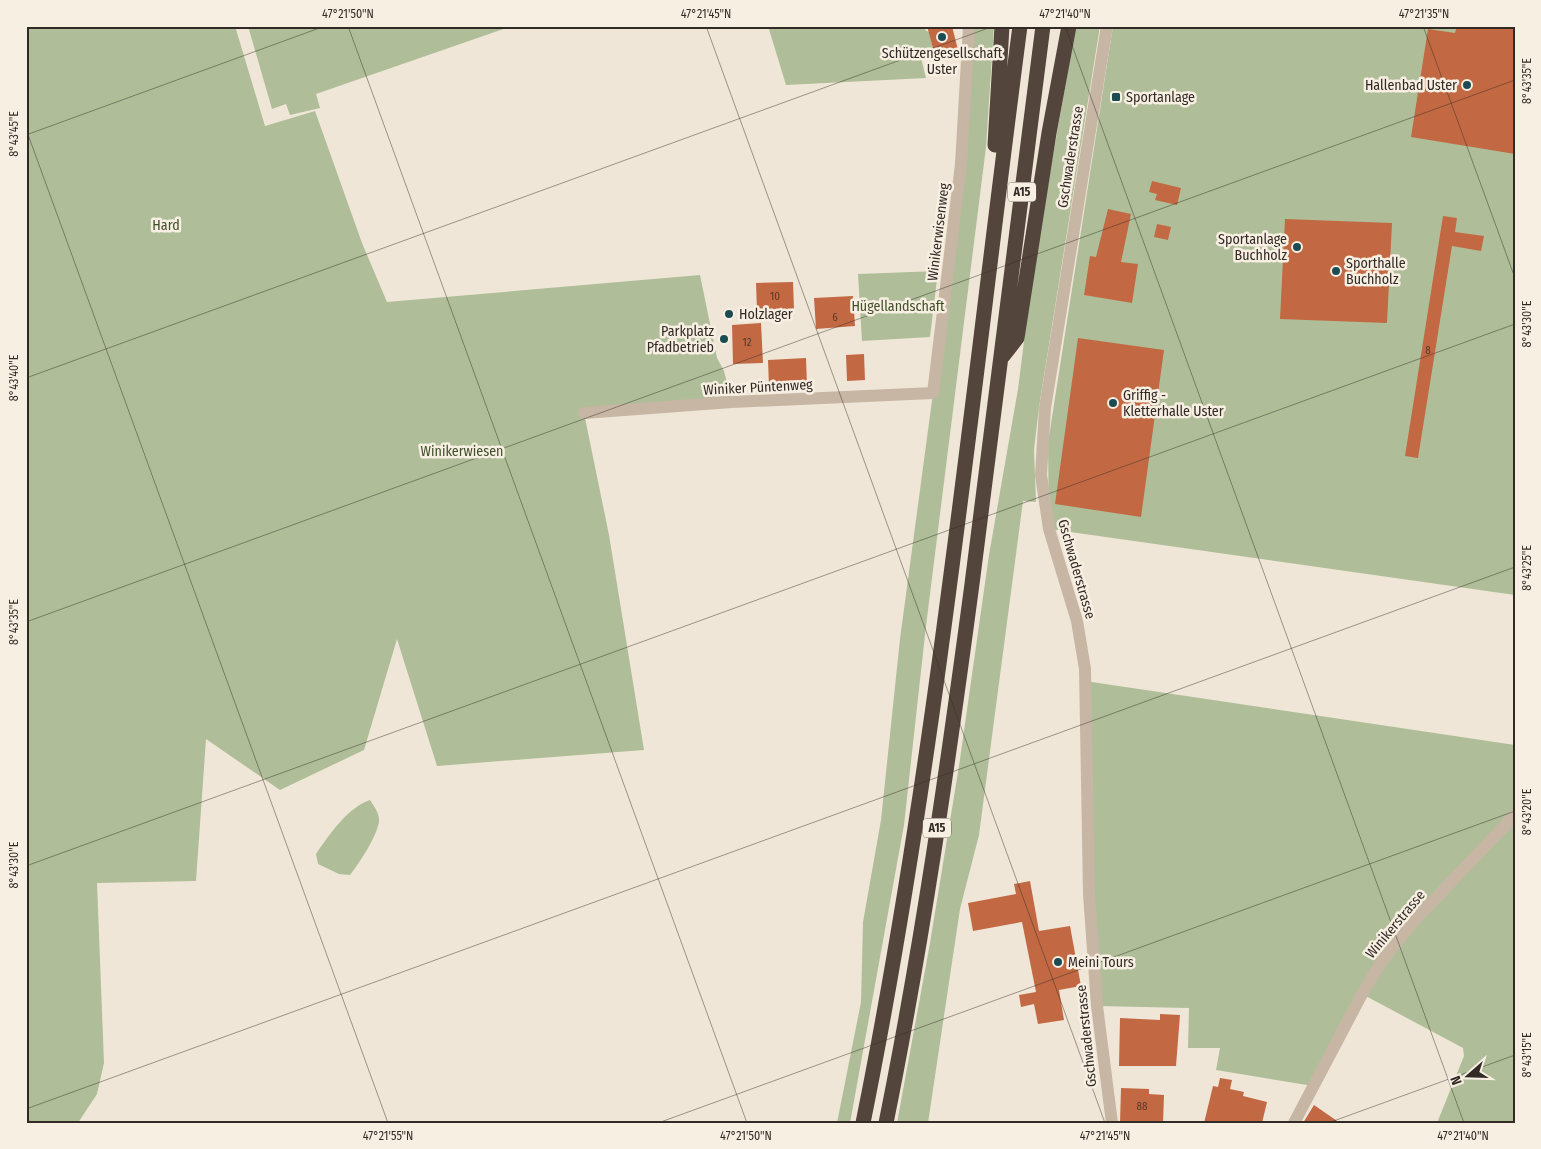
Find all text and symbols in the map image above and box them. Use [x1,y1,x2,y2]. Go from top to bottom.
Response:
text: 47°21'50"N [322,7,374,21]
text: 47°21'45"N [681,7,731,21]
text: 47°21'40"N [1039,7,1091,21]
text: 47°21'35"N [1399,7,1449,21]
marker: Schützengesellschaft Uster [936,31,948,43]
place label: Schützengesellschaft Uster [882,45,1003,78]
text: 8°43'35"E [1520,58,1534,104]
place label: Hallenbad Uster [1365,77,1457,94]
marker: Hallenbad Uster [1461,79,1473,91]
place label: Sportanlage [1126,89,1195,106]
marker: Sportanlage [1110,91,1122,103]
street label: Gschwaderstrasse [1054,105,1087,209]
text: 8°43'45"E [7,111,21,157]
street label: Winikerwisenweg [924,182,953,282]
road number: A15 [1008,182,1036,202]
park label: Hard [152,217,180,234]
place label: Sportanlage Buchholz [1218,231,1287,264]
marker: Sportanlage Buchholz [1291,241,1303,253]
place label: Sporthalle Buchholz [1346,255,1406,288]
marker: Sporthalle Buchholz [1330,265,1342,277]
house number: 10 [770,290,780,303]
park label: Hügellandschaft [851,298,945,315]
text: 8°43'30"E [1520,300,1534,347]
place label: Holzlager [739,306,793,323]
marker: Holzlager [723,308,735,320]
house number: 6 [832,311,838,324]
place label: Parkplatz Pfadbetrieb [647,323,714,356]
marker: Parkplatz Pfadbetrieb [718,333,730,345]
house number: 12 [742,336,752,349]
house number: 8 [1425,344,1431,357]
text: 8°43'40"E [7,354,21,401]
street label: Winiker Püntenweg [703,376,814,399]
place label: Griffig - Kletterhalle Uster [1123,387,1224,420]
marker: Griffig - Kletterhalle Uster [1107,397,1119,409]
park label: Winikerwiesen [420,443,504,460]
street label: Gschwaderstrasse [1054,517,1099,621]
text: 8°43'25"E [1520,545,1534,591]
text: 8°43'35"E [7,599,21,645]
text: 8°43'20"E [1520,788,1534,835]
road number: A15 [923,818,951,838]
text: 8°43'30"E [7,841,21,888]
street label: Winikerstrasse [1362,887,1429,962]
place label: Meini Tours [1068,954,1134,971]
marker: Meini Tours [1052,956,1064,968]
street label: Gschwaderstrasse [1073,984,1100,1088]
text: 8°43'15"E [1520,1032,1534,1078]
north arrow [1444,1052,1494,1102]
text: N [1447,1073,1466,1087]
house number: 88 [1137,1100,1148,1113]
text: 47°21'55"N [363,1129,413,1143]
text: 47°21'50"N [720,1129,772,1143]
text: 47°21'45"N [1080,1129,1130,1143]
text: 47°21'40"N [1437,1129,1489,1143]

